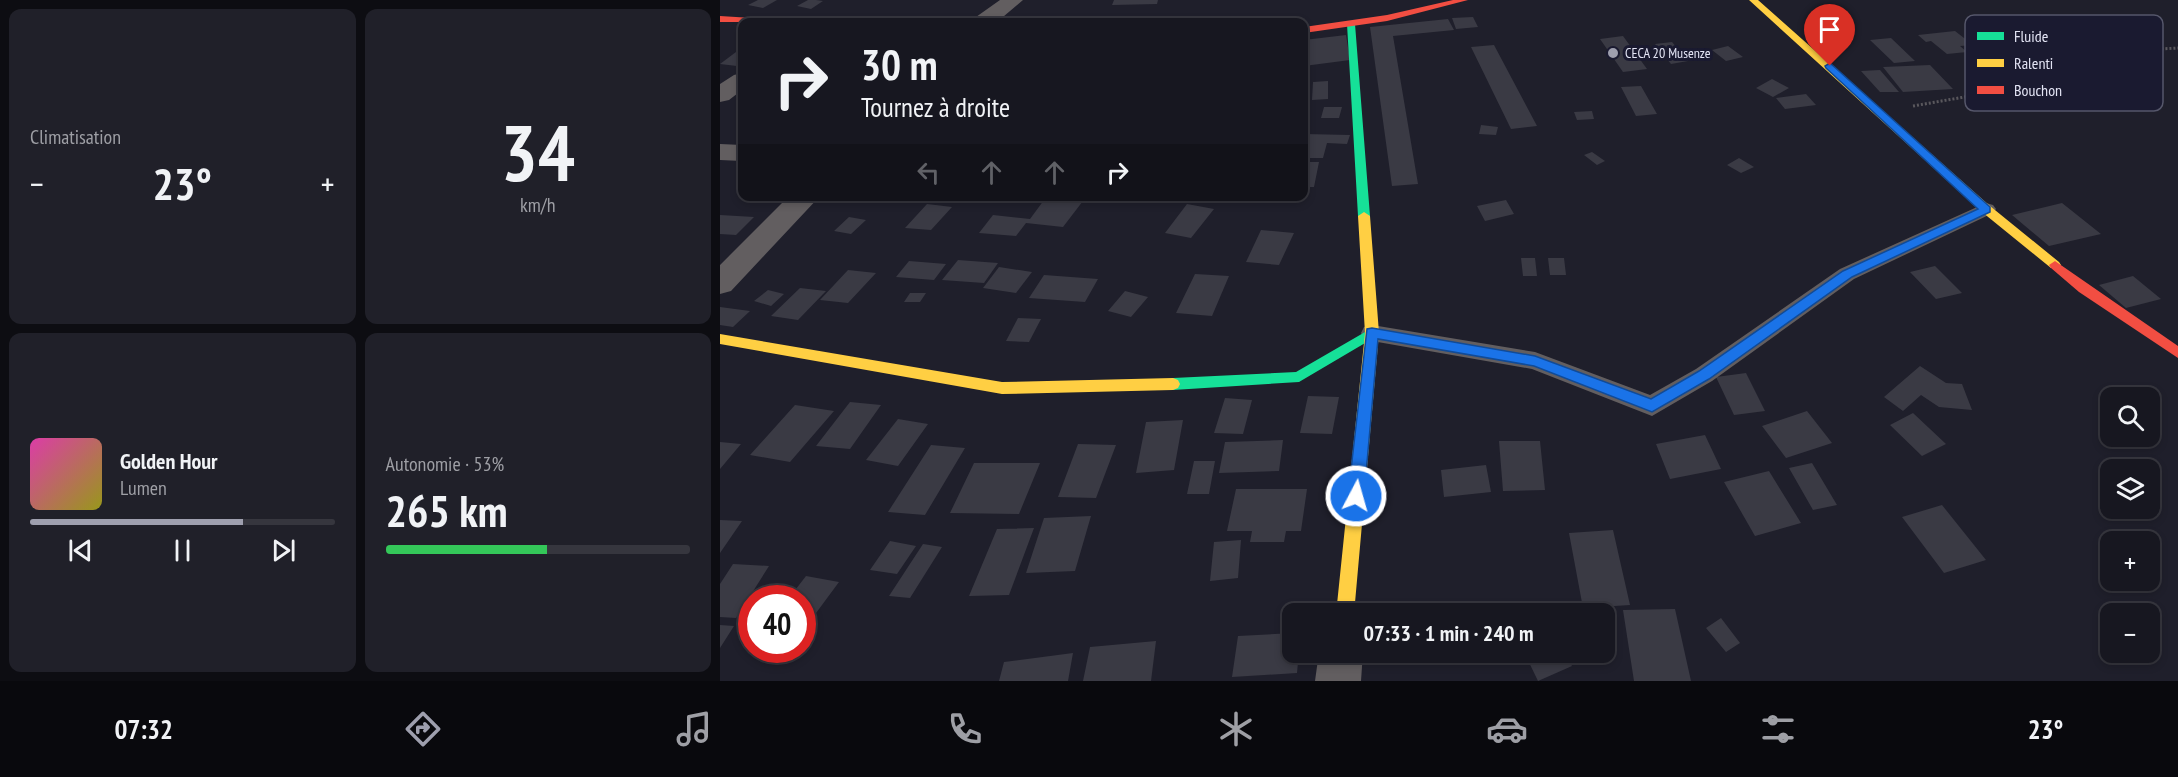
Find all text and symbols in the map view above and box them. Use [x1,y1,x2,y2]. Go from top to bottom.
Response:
pin [1804,4,1855,66]
icon: arrive [1813,13,1846,46]
legend [1965,15,2163,111]
text: Fluide [2014,26,2048,46]
text: 30 m [861,37,938,92]
icon: right [762,42,840,120]
place label: CECA 20 Musenze [1625,44,1711,62]
marker: CECA 20 Musenze [1606,46,1620,60]
text: Ralenti [2014,53,2053,73]
text: Bouchon [2014,80,2062,100]
text: Tournez à droite [861,90,1010,124]
text: 34 [500,102,575,203]
text: Climatisation [30,124,121,150]
text: 23° [153,154,212,212]
icon: left [912,156,945,189]
icon: ahead [975,156,1008,189]
icon: ahead [1038,156,1071,189]
icon: right [1101,156,1134,189]
text: − [30,162,44,205]
text: + [321,162,335,205]
text: km/h [520,192,555,218]
map controls [2100,387,2160,663]
button: search [2100,387,2160,447]
text: Golden Hour [120,447,218,475]
text: Autonomie · 53% [386,451,504,477]
button: layers [2100,459,2160,519]
position arrow [1324,464,1388,528]
text: Lumen [120,475,167,501]
text: 265 km [386,481,508,539]
button: + [2100,531,2160,591]
icon: previous [64,534,97,567]
icon: pause [166,534,199,567]
icon: next [267,534,300,567]
speed limit sign: 40 [738,585,816,663]
button: − [2100,603,2160,663]
text: 07:33 · 1 min · 240 m [1363,619,1534,647]
icon: directions [402,708,444,750]
icon: music [673,708,715,750]
icon: phone [944,708,986,750]
icon: climate [1215,708,1257,750]
icon: car [1486,708,1528,750]
icon: filters [1757,708,1799,750]
text: 07:32 [114,712,173,746]
text: 23° [2028,712,2063,746]

